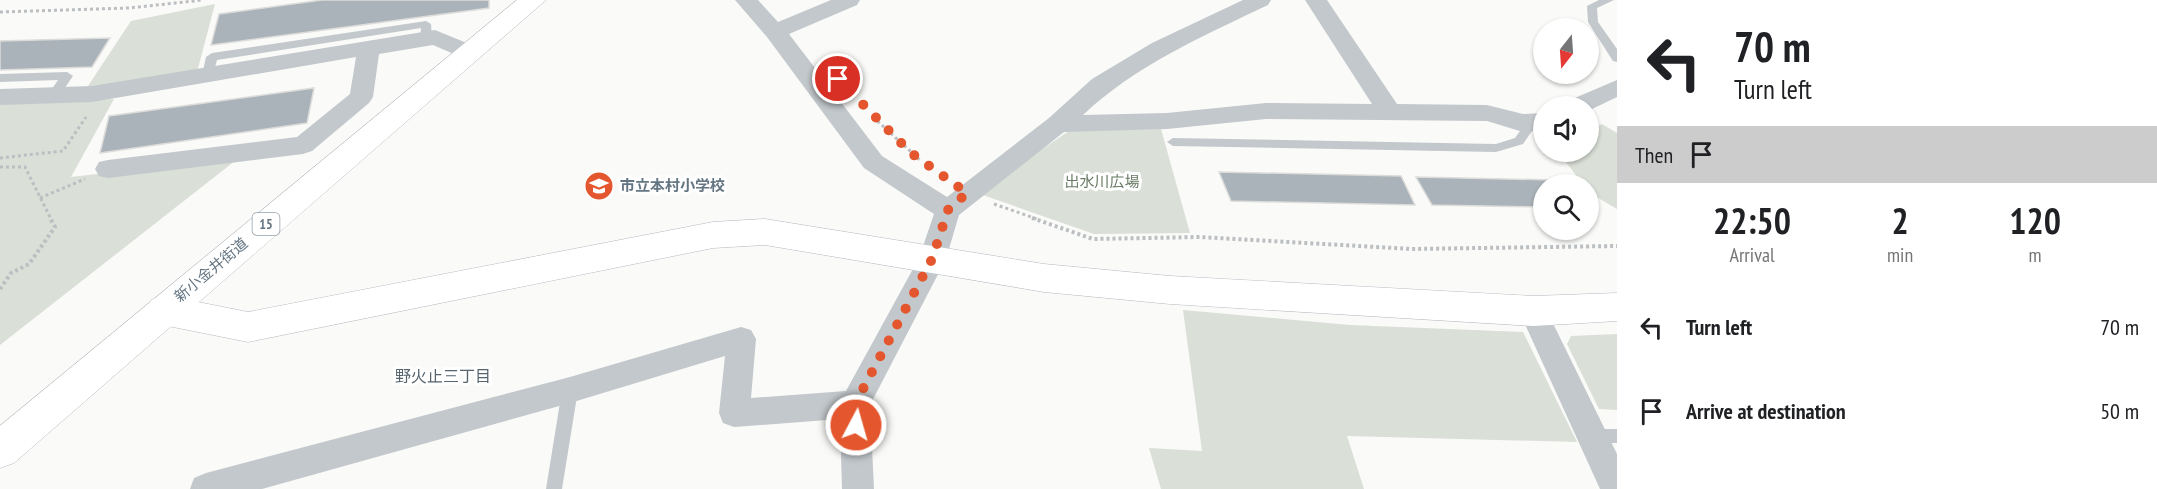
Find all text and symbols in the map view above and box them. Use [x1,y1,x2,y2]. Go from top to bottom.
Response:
north arrow [1533,18,1599,84]
map controls [1533,18,1599,240]
text: 70 m [1734,19,1811,74]
icon: left [1635,24,1713,102]
pin [812,53,863,104]
icon: arrive [821,62,854,95]
text: Turn left [1734,72,1812,106]
button: sound [1533,96,1599,162]
icon: arrive [1685,138,1718,171]
text: Then [1635,141,1673,169]
school or university icon: 市立本村小学校 [583,170,615,202]
park label: 出水川広場 [1064,172,1140,191]
button: search [1533,174,1599,240]
place label: 市立本村小学校 [620,176,725,195]
text: 22:50 [1713,197,1791,244]
text: 2 [1891,197,1909,244]
text: 120 [2009,197,2061,244]
road number: 15 [252,213,280,235]
street label: 新小金井街道 [170,233,251,306]
text: Arrival [1729,242,1775,268]
text: min [1887,242,1913,268]
text: m [2029,242,2042,268]
icon: left [1635,311,1668,344]
text: Turn left [1686,313,1752,341]
text: 70 m [2100,313,2139,341]
district label: 野火止三丁目 [395,366,491,386]
position arrow [824,393,888,457]
icon: arrive [1635,395,1668,428]
text: Arrive at destination [1686,397,1846,425]
text: 50 m [2100,397,2139,425]

